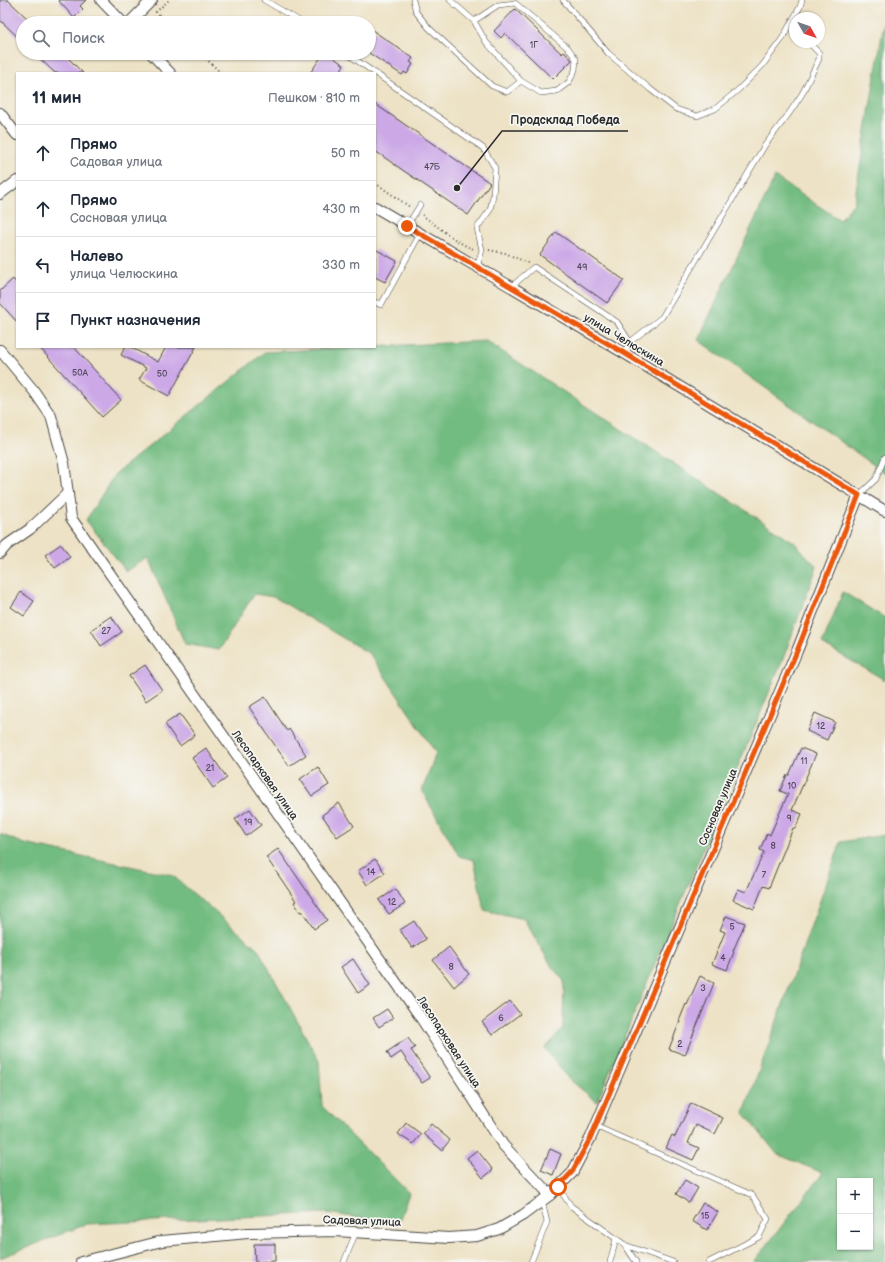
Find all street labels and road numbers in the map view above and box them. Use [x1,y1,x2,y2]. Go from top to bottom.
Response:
street label: улица Челюскина [581,311,667,369]
street label: Лесопарковая улица [229,727,301,823]
street label: Сосновая улица [696,766,740,847]
street label: Лесопарковая улица [414,993,484,1091]
street label: Садовая улица [323,1213,402,1229]

